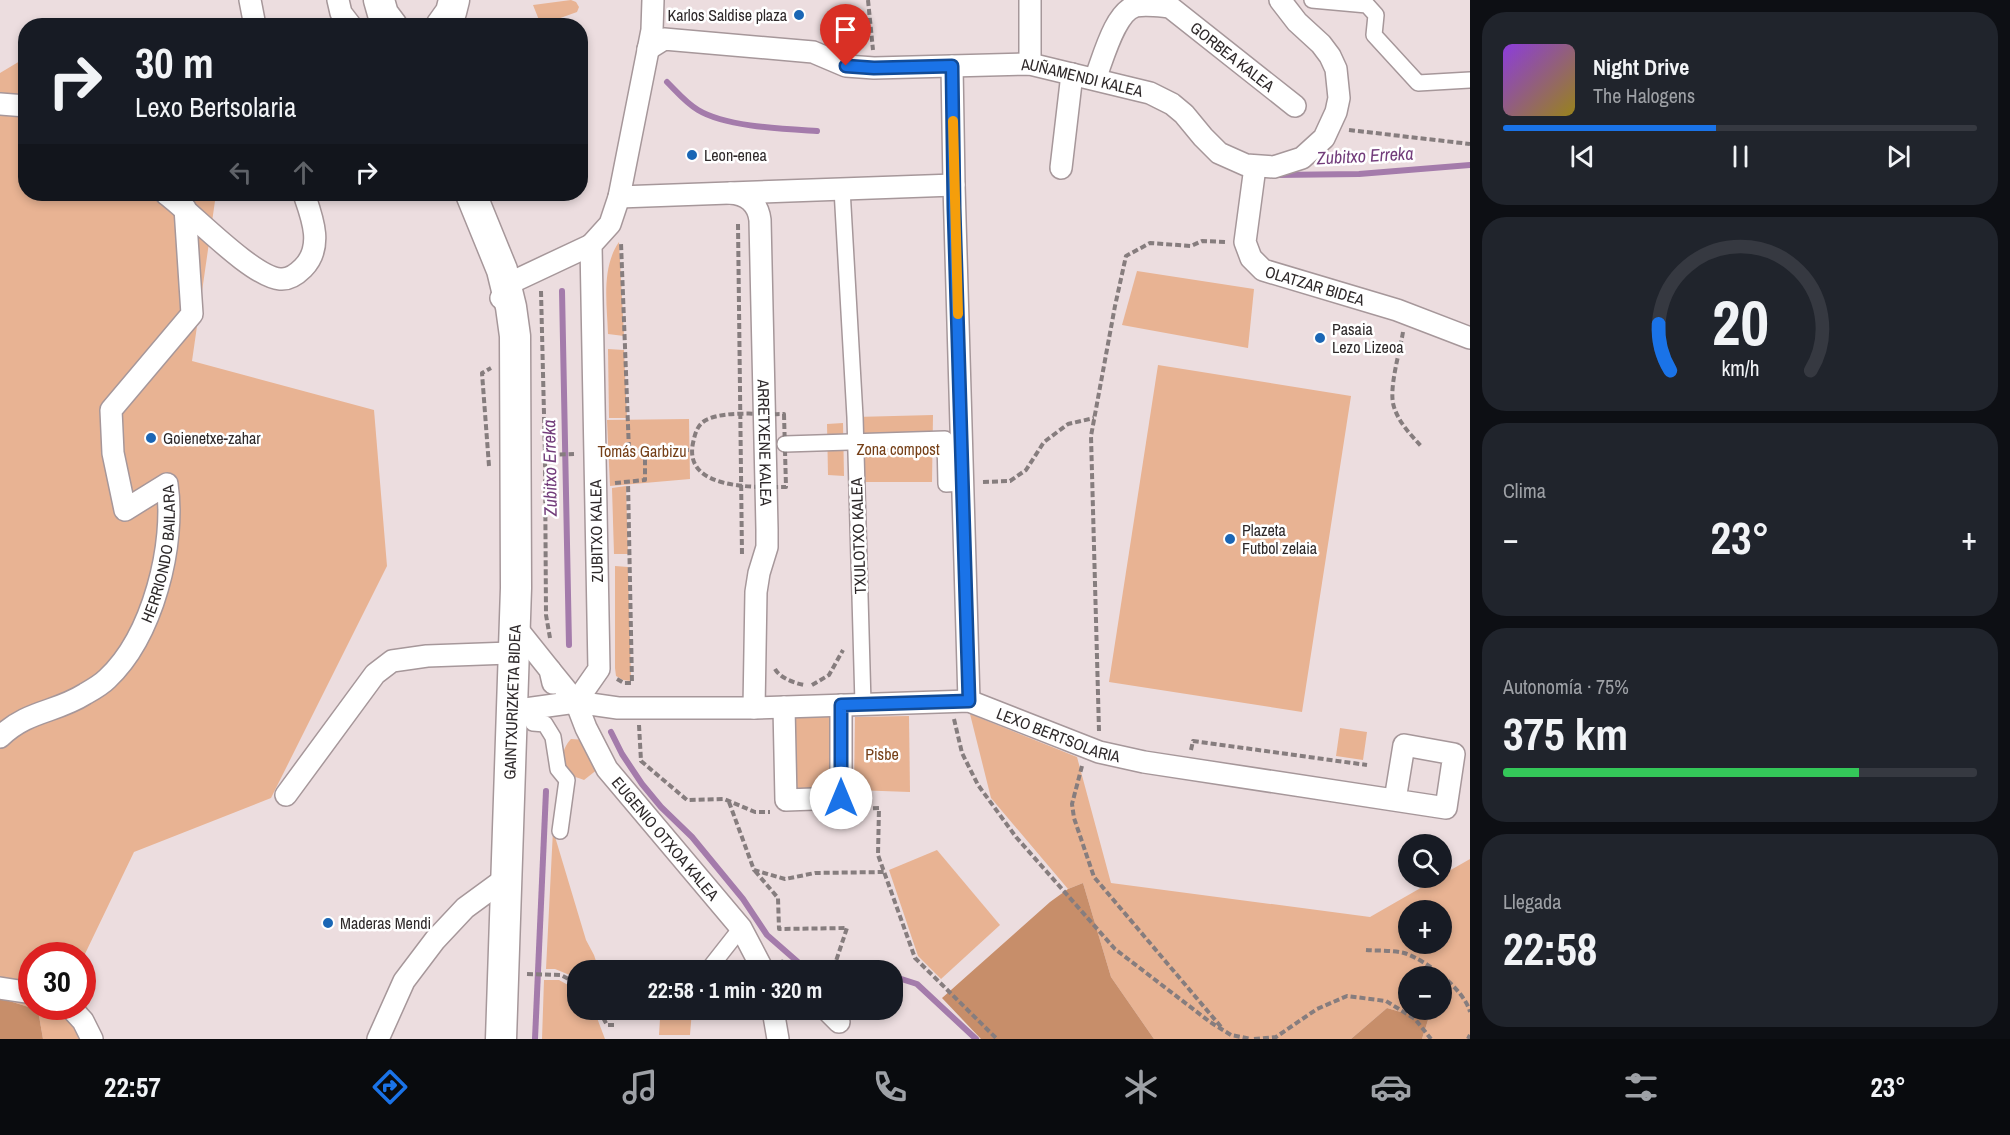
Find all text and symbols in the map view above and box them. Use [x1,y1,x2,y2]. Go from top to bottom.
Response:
place label: Karlos Saldise plaza [667,4,788,26]
pin [820,4,871,66]
marker: Karlos Saldise plaza [792,8,806,22]
icon: arrive [829,13,862,46]
street label: GORBEA KALEA [1186,16,1279,97]
text: 30 m [135,35,214,91]
icon: right [36,42,114,120]
text: Night Drive [1593,52,1689,82]
street label: AUÑAMENDI KALEA [1020,53,1146,102]
text: The Halogens [1593,82,1695,109]
text: Lexo Bertsolaria [135,89,296,125]
water label: Zubitxo Erreka [1315,140,1414,171]
icon: previous [1566,140,1599,173]
icon: pause [1724,140,1757,173]
icon: next [1882,140,1915,173]
place label: Leon-enea [704,144,767,166]
marker: Leon-enea [685,148,699,162]
icon: left [224,156,257,189]
icon: ahead [287,156,320,189]
icon: right [350,156,383,189]
street label: OLATZAR BIDEA [1263,260,1368,311]
text: 20 [1712,280,1768,364]
place label: Pasaia Lezo Lizeoa [1332,318,1404,358]
marker: Pasaia Lezo Lizeoa [1313,331,1327,345]
text: km/h [1721,355,1759,384]
street label: ARRETXENE KALEA [753,378,777,506]
water label: Zubitxo Erreka [536,419,563,518]
place label: Goienetxe-zahar [163,427,261,449]
marker: Goienetxe-zahar [144,431,158,445]
park label: Zona compost [856,438,940,460]
park label: Tomás Garbizu [598,440,686,462]
street label: TXULOTXO KALEA [845,477,871,595]
text: Clima [1503,477,1546,504]
street label: ZUBITXO KALEA [584,479,608,583]
street label: HERRIONDO BAILARA [135,484,180,626]
text: 23° [1710,507,1770,568]
text: − [1503,516,1519,560]
text: + [1961,516,1977,560]
place label: Plazeta Futbol zelaia [1242,519,1318,559]
marker: Plazeta Futbol zelaia [1223,532,1237,546]
street label: GAINTXURIZKETA BIDEA [498,624,526,780]
text: Autonomía · 75% [1503,673,1629,700]
street label: LEXO BERTSOLARIA [993,702,1123,767]
text: 375 km [1503,703,1628,764]
park label: Pisbe [865,743,899,765]
position arrow [809,766,873,830]
street label: EUGENIO OTXOA KALEA [607,772,724,905]
map controls [1398,834,1452,1020]
button: search [1398,834,1452,888]
text: Llegada [1503,888,1561,915]
button: + [1398,900,1452,954]
place label: Maderas Mendi [340,912,431,934]
marker: Maderas Mendi [321,916,335,930]
text: 22:58 [1503,918,1597,979]
speed limit sign: 30 [18,942,96,1020]
button: − [1398,966,1452,1020]
text: 22:58 · 1 min · 320 m [648,975,822,1005]
icon: directions [369,1066,411,1108]
icon: music [619,1066,661,1108]
icon: phone [869,1066,911,1108]
icon: climate [1120,1066,1162,1108]
icon: car [1370,1066,1412,1108]
icon: filters [1620,1066,1662,1108]
text: 22:57 [104,1069,161,1105]
text: 23° [1870,1069,1906,1105]

